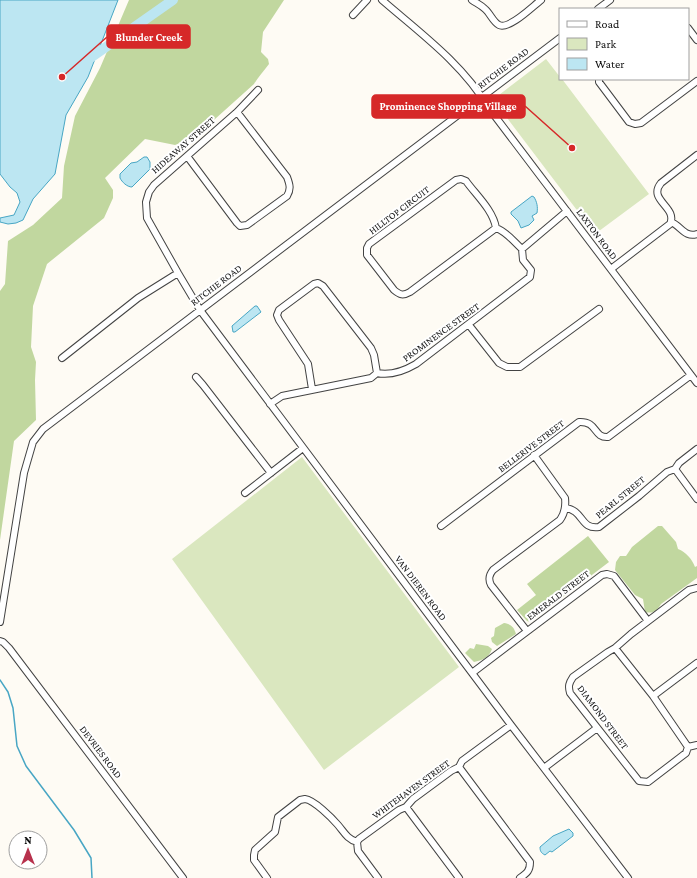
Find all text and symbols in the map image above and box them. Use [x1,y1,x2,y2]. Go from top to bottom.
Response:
legend [559,8,689,80]
text: Road [595,17,620,31]
callout: Blunder Creek [107,25,190,48]
text: Blunder Creek [116,31,183,43]
text: Park [595,37,617,51]
street label: RITCHIE ROAD [475,45,531,91]
text: Water [595,57,625,71]
callout: Prominence Shopping Village [372,95,525,118]
text: Prominence Shopping Village [379,100,517,112]
street label: HIDEAWAY STREET [149,114,217,176]
street label: HILLTOP CIRCUIT [366,183,432,236]
street label: LAXTON ROAD [574,206,620,262]
street label: RITCHIE ROAD [188,262,244,308]
street label: PROMINENCE STREET [400,300,482,364]
street label: BELLERIVE STREET [496,417,567,474]
street label: PEARL STREET [593,473,647,520]
street label: VAN DIEREN ROAD [393,553,449,623]
street label: EMERALD STREET [525,568,592,622]
street label: DIAMOND STREET [575,683,631,752]
street label: DEVRIES ROAD [78,724,124,781]
street label: WHITEHAVEN STREET [370,757,452,821]
north arrow [8,830,48,870]
text: N [24,834,32,846]

